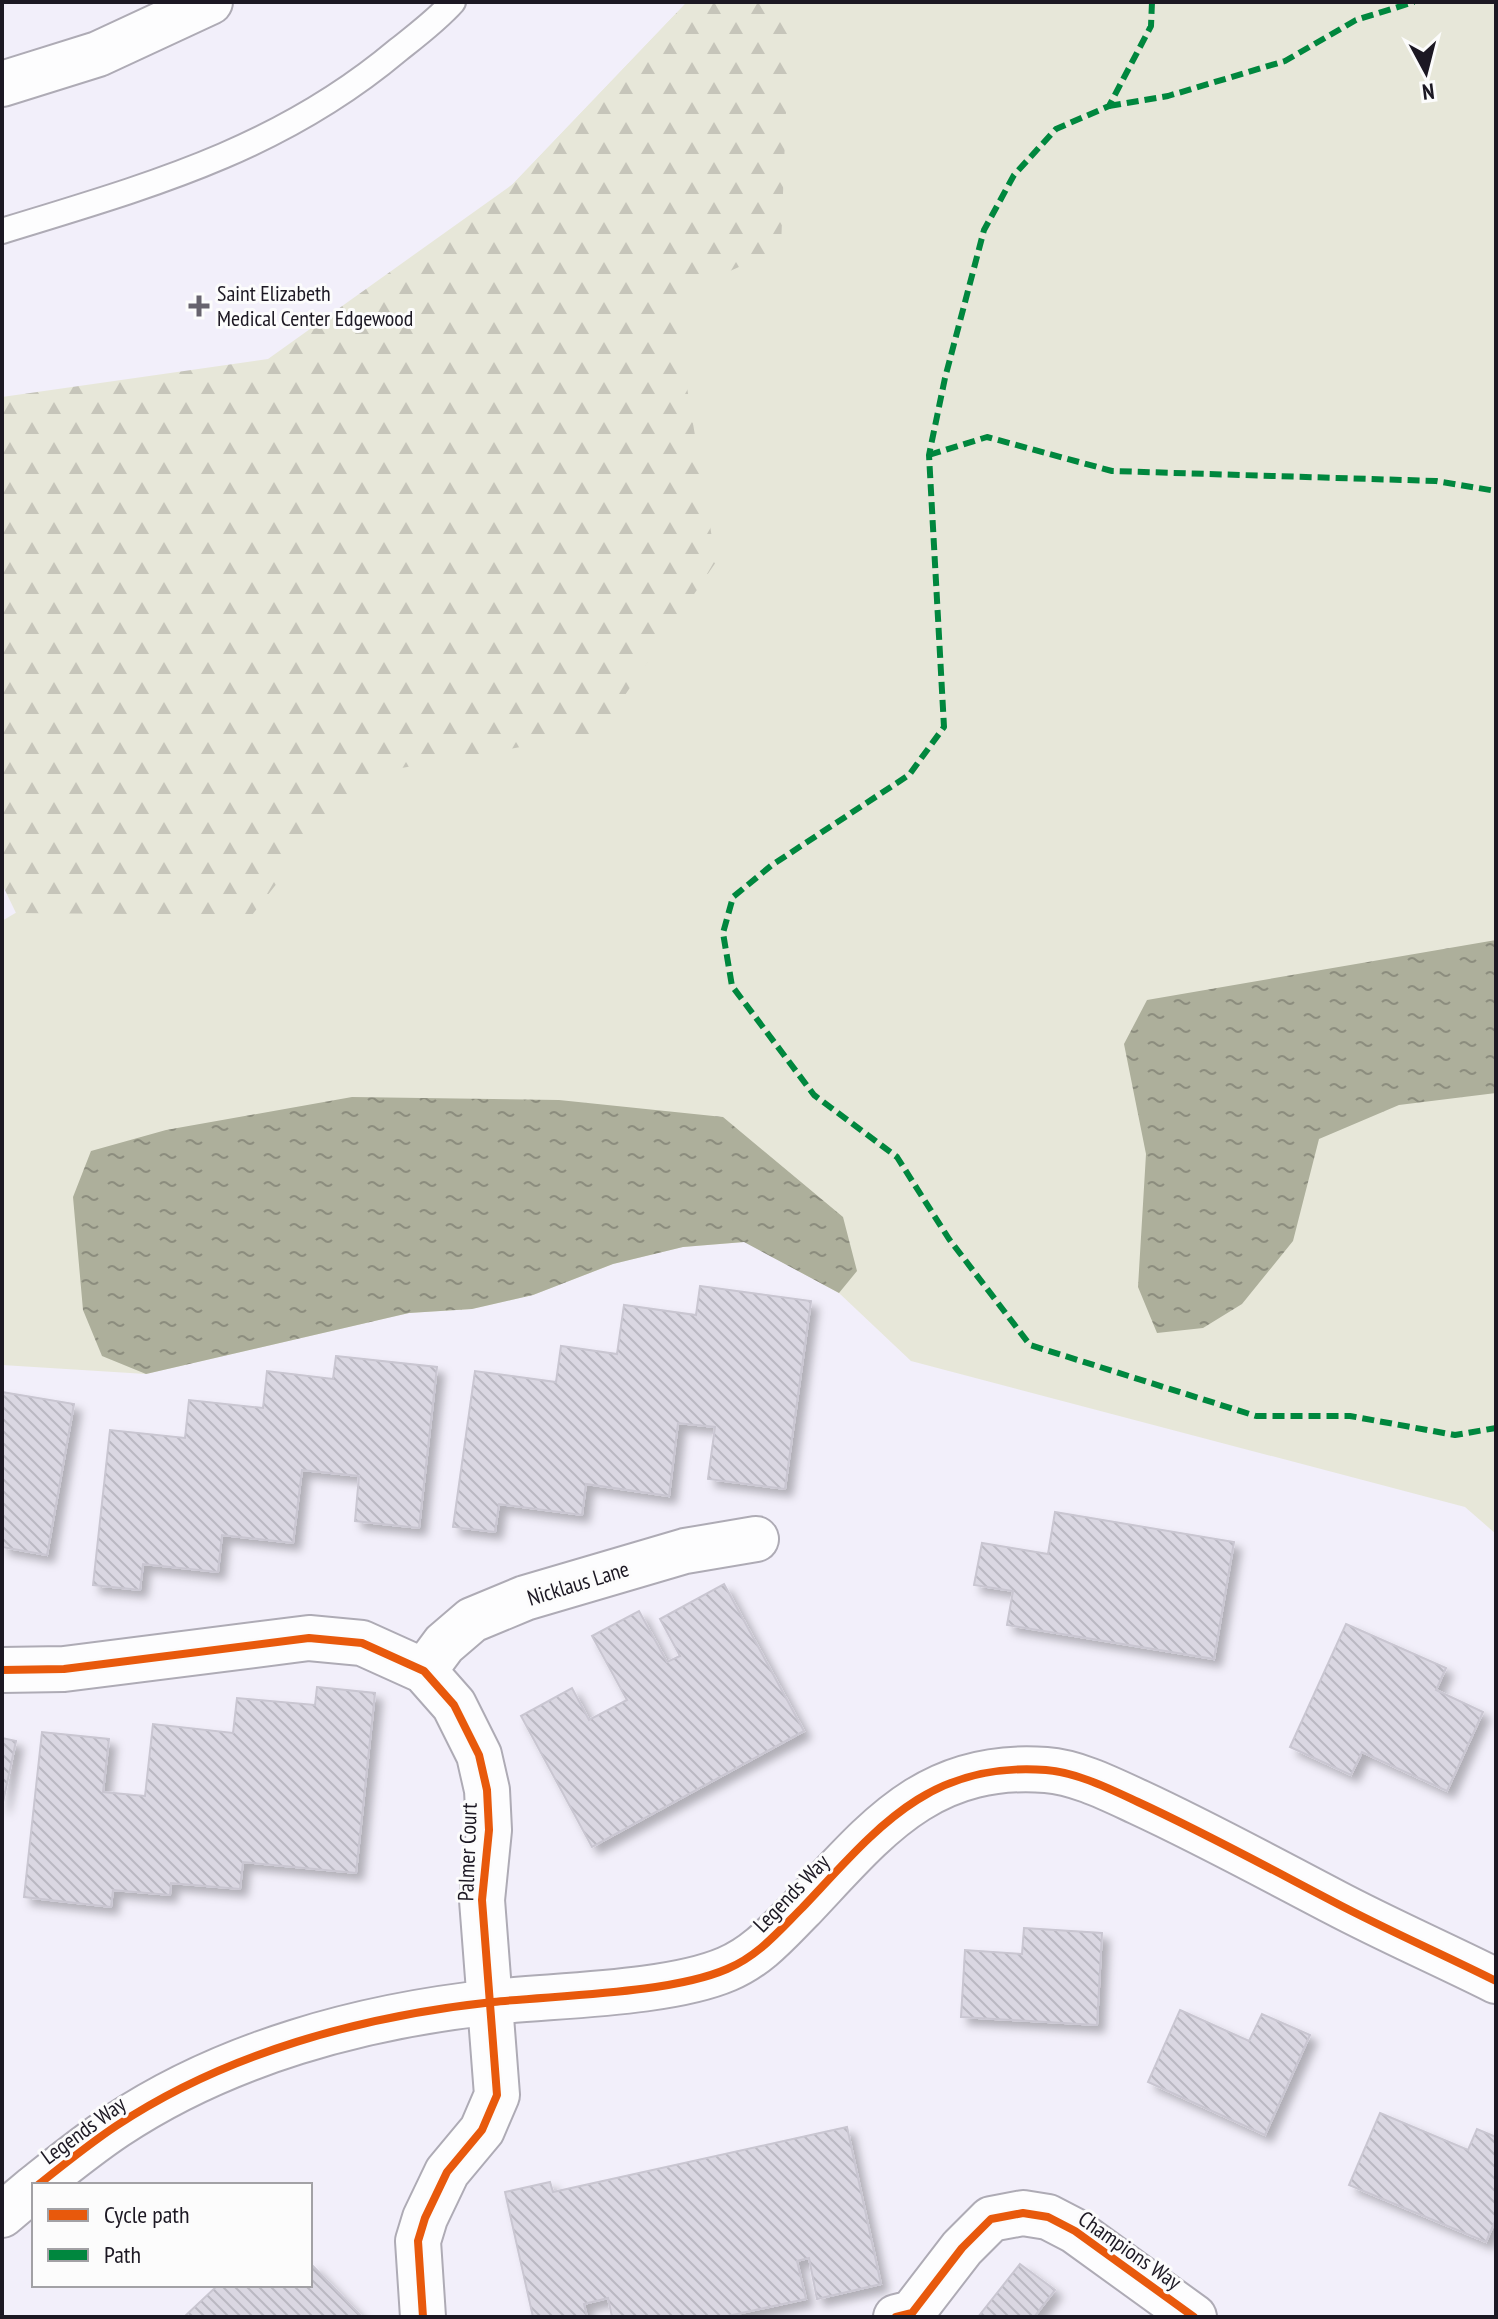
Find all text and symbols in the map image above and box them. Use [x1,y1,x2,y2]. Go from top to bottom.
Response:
north arrow [1386,32,1466,112]
text: N [1421,77,1436,106]
place label: Saint Elizabeth Medical Center Edgewood [217,279,413,332]
marker: Saint Elizabeth Medical Center Edgewood [188,295,210,317]
street label: Nicklaus Lane [524,1554,632,1612]
street label: Palmer Court [451,1802,483,1902]
street label: Legends Way [747,1848,836,1938]
street label: Legends Way [35,2090,131,2170]
legend [32,2183,312,2287]
text: Cycle path [104,2199,190,2230]
street label: Champions Way [1073,2204,1187,2296]
text: Path [104,2239,141,2270]

